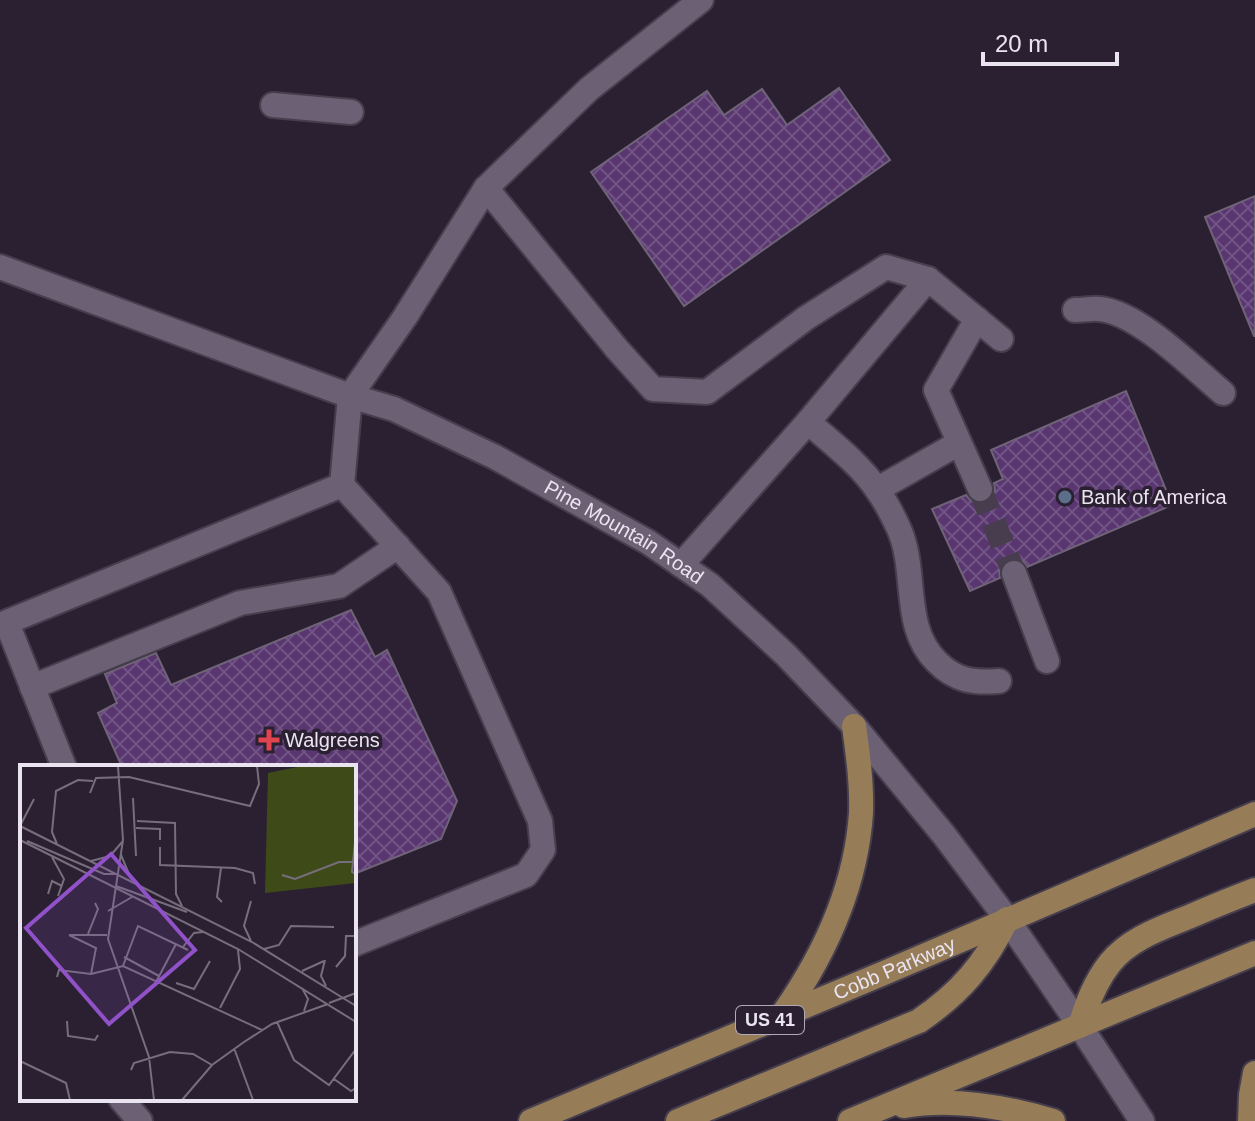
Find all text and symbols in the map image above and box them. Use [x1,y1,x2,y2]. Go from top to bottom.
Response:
scale bar [983,16,1117,66]
text: 20 m [995,30,1048,57]
street label: Pine Mountain Road [541,476,708,588]
place label: Bank of America [1081,486,1228,508]
marker: Bank of America [1056,488,1074,506]
place label: Walgreens [285,729,380,751]
marker: Walgreens [260,731,278,749]
inset map [20,765,356,1101]
street label: Cobb Parkway [830,933,958,1004]
road number: US 41 [736,1006,804,1034]

